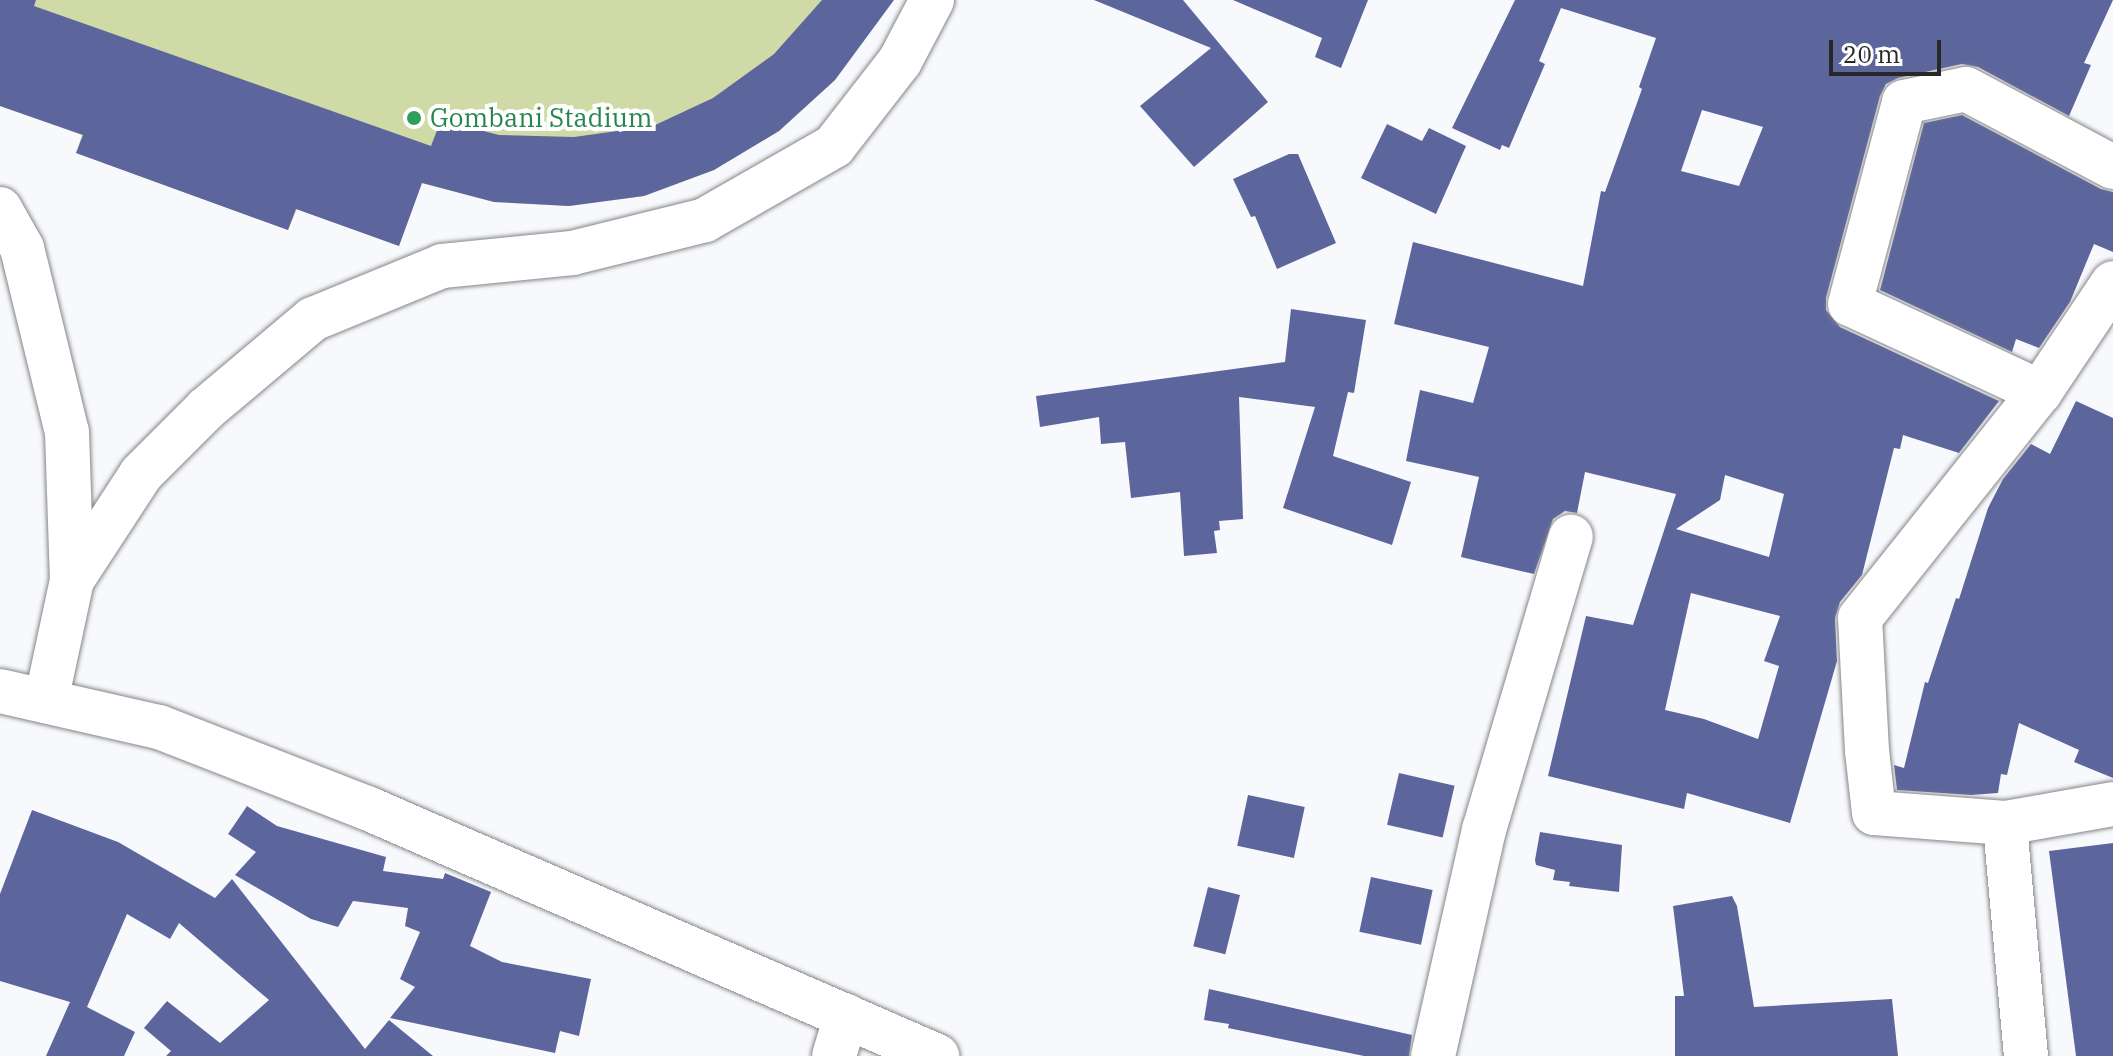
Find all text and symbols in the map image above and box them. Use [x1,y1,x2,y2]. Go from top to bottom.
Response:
scale bar [1833,24,1945,74]
text: 20 m [1843,38,1900,70]
place label: Gombani Stadium [430,102,653,134]
marker: Gombani Stadium [405,109,423,127]

